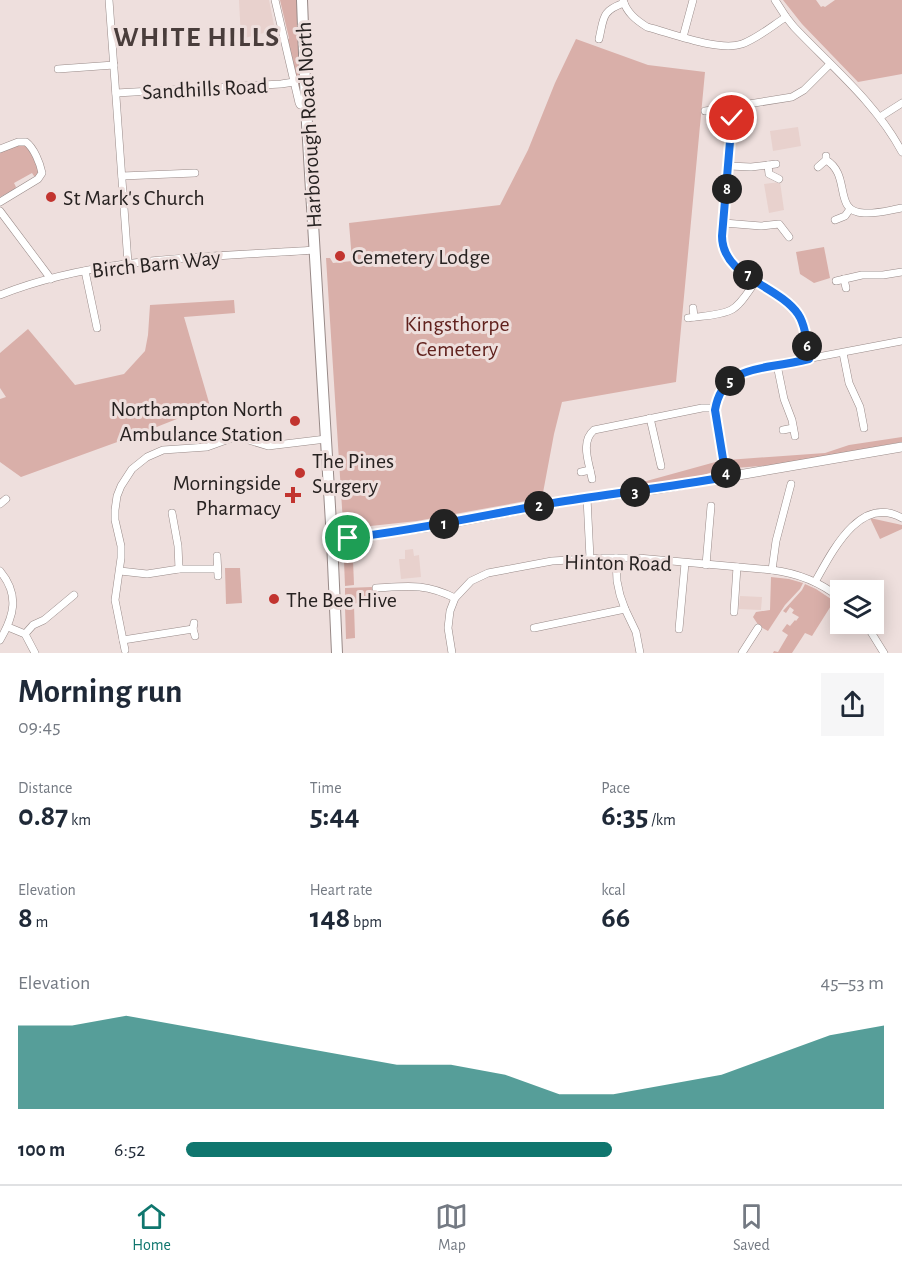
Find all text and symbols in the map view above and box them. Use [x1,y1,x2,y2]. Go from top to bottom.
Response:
street label: Harborough Road North [293,21,325,229]
district label: WHITE HILLS [113,24,281,52]
street label: Sandhills Road [142,75,268,103]
pin [706,92,757,143]
icon: check [715,101,748,134]
pin: 8 [712,174,742,204]
text: 8 [723,181,731,197]
place label: St Mark's Church [63,187,205,209]
marker: St Mark's Church [44,190,58,204]
street label: Birch Barn Way [91,246,222,282]
place label: Cemetery Lodge [352,246,490,268]
marker: Cemetery Lodge [333,249,347,263]
pin: 7 [733,260,763,290]
text: 7 [745,267,751,283]
park label: Kingsthorpe Cemetery [404,313,510,360]
pin: 6 [792,331,822,361]
text: 6 [803,338,811,354]
pin: 5 [715,366,745,396]
text: 5 [727,373,733,389]
place label: Northampton North Ambulance Station [111,398,283,445]
marker: Northampton North Ambulance Station [288,414,302,428]
place label: The Pines Surgery [312,450,394,497]
pin: 4 [711,458,741,488]
text: 4 [722,465,730,481]
marker: The Pines Surgery [293,466,307,480]
place label: Morningside Pharmacy [173,472,282,519]
pin: 3 [620,477,650,507]
text: 3 [632,484,638,500]
marker: Morningside Pharmacy [286,488,300,502]
pin: 2 [524,491,554,521]
text: 2 [535,498,543,514]
pin: 1 [429,509,459,539]
pin [322,512,373,563]
text: 1 [441,516,447,532]
icon: arrive [331,521,364,554]
street label: Hinton Road [564,551,672,575]
map controls [830,580,884,634]
button: layers [830,580,884,634]
place label: The Bee Hive [286,589,397,611]
marker: The Bee Hive [267,592,281,606]
button: share [821,673,884,736]
text: Morning run [18,676,182,709]
text: 09:45 [18,717,61,737]
text: Distance [18,780,72,796]
text: Time [310,780,342,796]
text: Pace [601,780,630,796]
text: 0.87 [18,801,68,831]
text: 5:44 [310,801,360,831]
text: 6:35 [601,801,649,831]
text: km [68,812,91,828]
text: /km [649,812,676,828]
text: Elevation [18,882,76,898]
text: Heart rate [310,882,372,898]
text: kcal [601,882,626,898]
text: 8 [18,903,33,933]
text: 148 [310,903,350,933]
text: 66 [601,903,630,933]
text: m [33,914,48,930]
text: bpm [350,914,382,930]
text: Elevation [18,973,90,993]
text: 45–53 m [821,973,884,993]
text: 100 m [18,1140,65,1160]
text: 6:52 [114,1140,145,1160]
tab: Home [132,1200,171,1255]
tab: Map [435,1200,468,1255]
tab: Saved [733,1200,770,1255]

